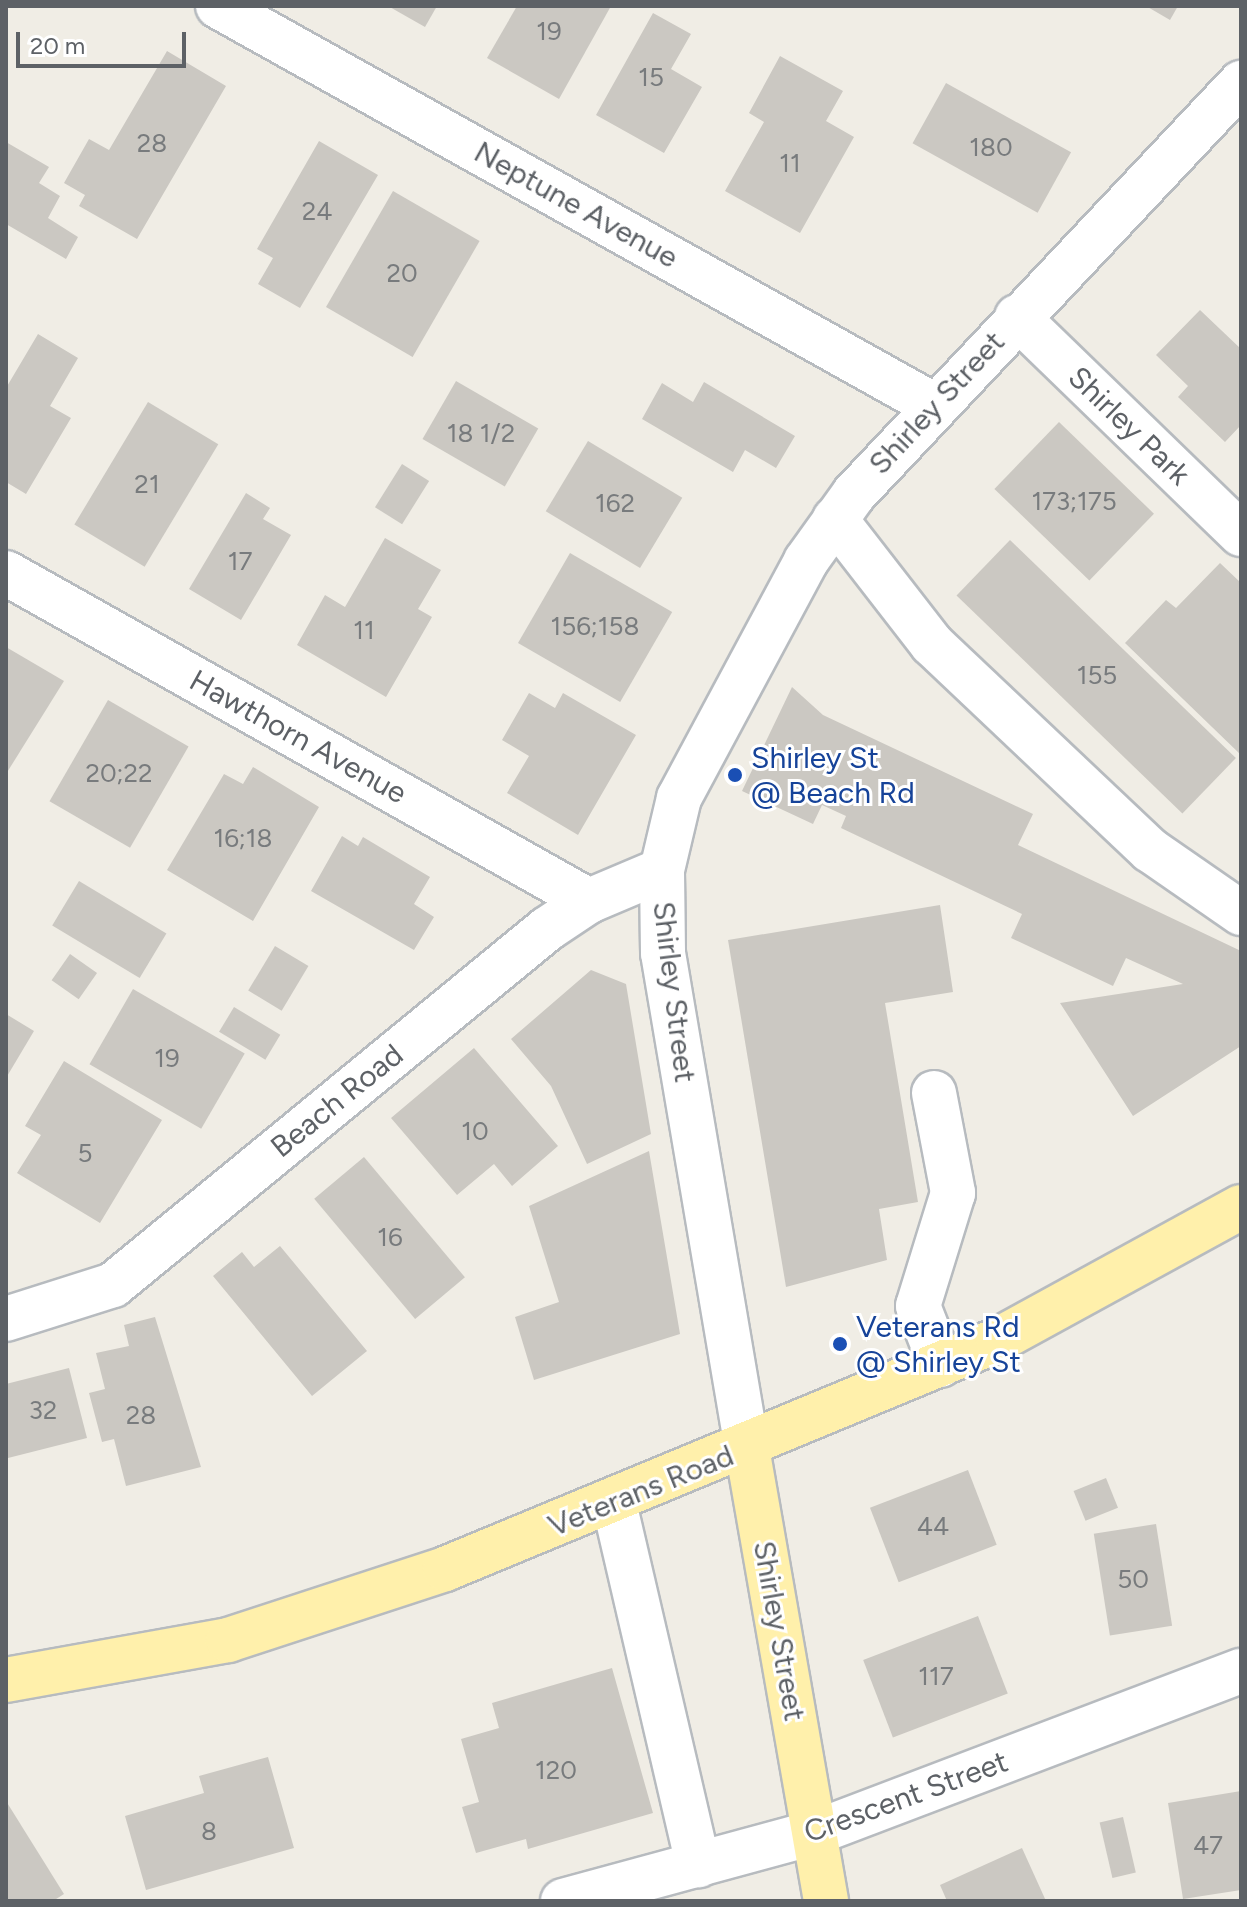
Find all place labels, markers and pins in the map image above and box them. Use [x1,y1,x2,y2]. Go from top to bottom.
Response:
place label: Shirley St @ Beach Rd [751,740,915,810]
marker: Shirley St @ Beach Rd [726,766,744,784]
place label: Veterans Rd @ Shirley St [856,1309,1021,1380]
marker: Veterans Rd @ Shirley St [831,1335,849,1353]

